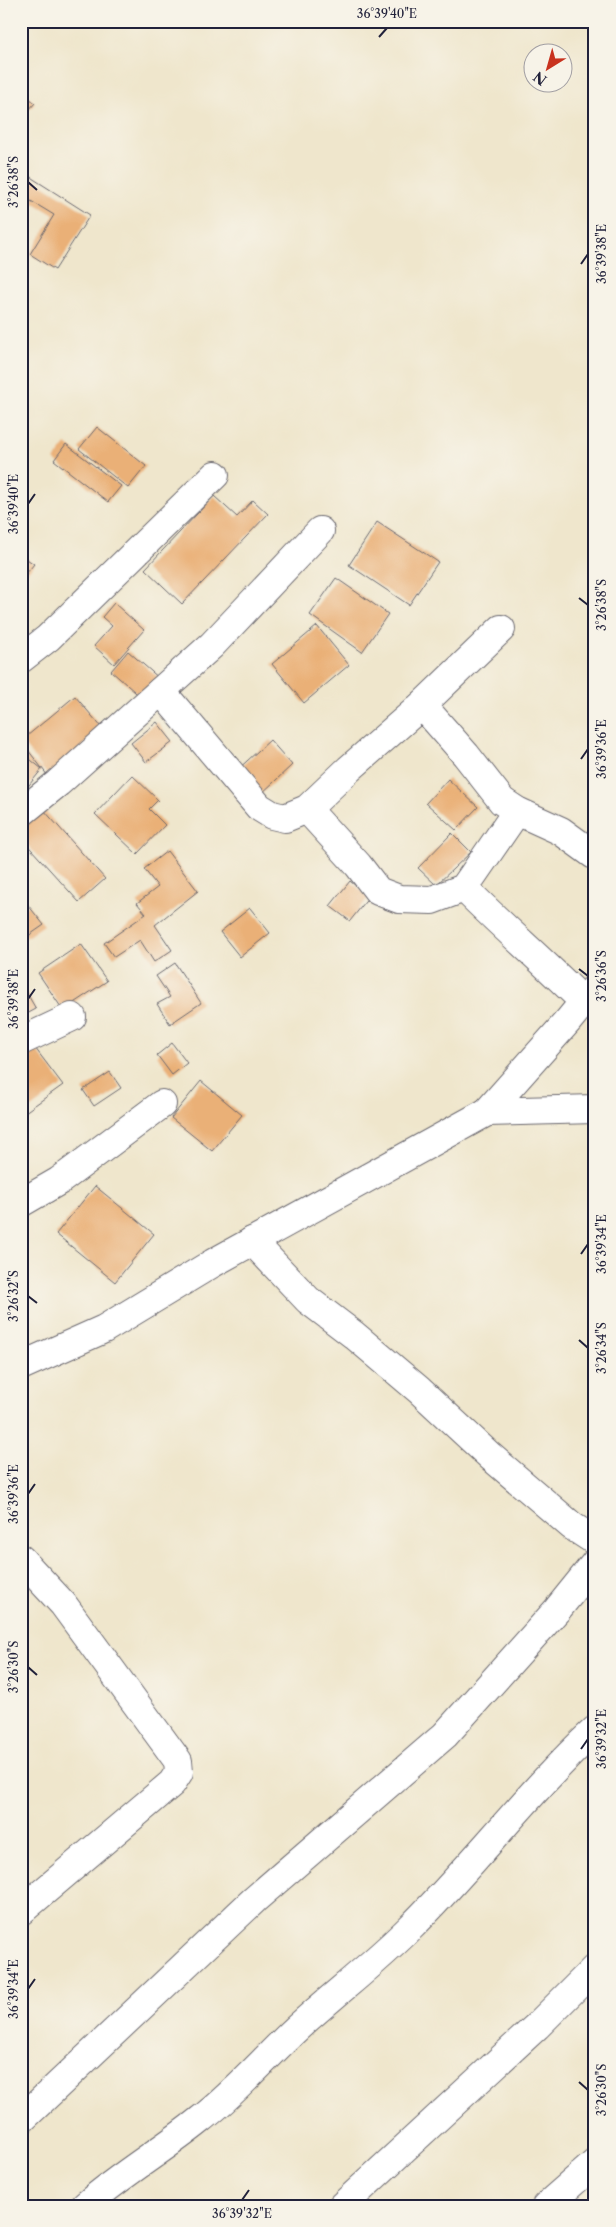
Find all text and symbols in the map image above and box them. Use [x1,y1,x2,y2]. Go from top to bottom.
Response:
text: 36°39'40"E [357,6,417,21]
north arrow [524,42,574,92]
text: N [530,68,550,89]
text: 3°26'38"S [6,156,21,208]
text: 36°39'38"E [594,224,609,284]
text: 36°39'40"E [6,474,21,534]
text: 3°26'38"S [594,579,609,631]
text: 36°39'36"E [594,719,609,779]
text: 3°26'36"S [594,950,609,1002]
text: 36°39'38"E [6,969,21,1029]
text: 36°39'34"E [594,1214,609,1274]
text: 3°26'32"S [6,1270,21,1322]
text: 3°26'34"S [594,1322,609,1374]
text: 36°39'36"E [6,1464,21,1524]
text: 3°26'30"S [6,1641,21,1693]
text: 36°39'32"E [594,1709,609,1769]
text: 36°39'34"E [6,1959,21,2019]
text: 3°26'30"S [594,2064,609,2116]
text: 36°39'32"E [212,2206,272,2221]

